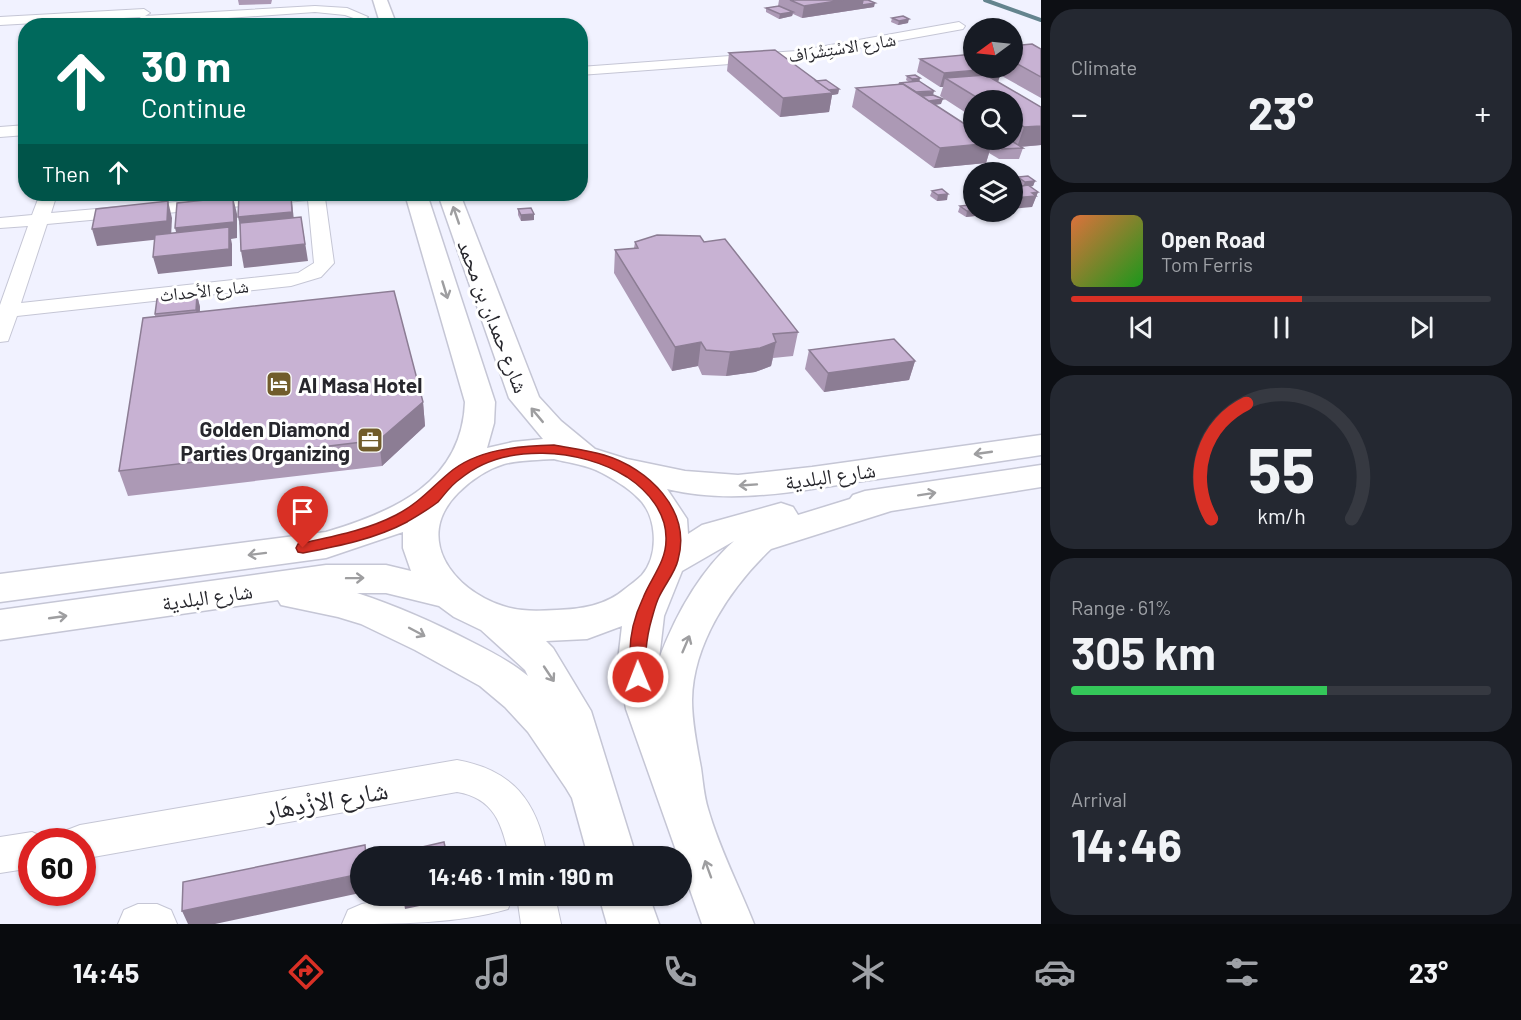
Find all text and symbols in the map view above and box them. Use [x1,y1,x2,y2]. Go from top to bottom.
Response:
north arrow [963,18,1023,78]
map controls [963,18,1023,222]
street label: شارع الاسْتِشْرَاف [787,28,897,67]
text: 30 m [141,40,231,90]
icon: ahead [42,42,120,120]
text: Climate [1071,55,1137,79]
text: 23° [1248,85,1314,139]
button: search [963,90,1023,150]
text: Continue [141,91,247,123]
text: − [1071,93,1088,133]
text: + [1474,93,1491,133]
icon: ahead [102,156,135,189]
text: Then [42,160,90,186]
button: layers [963,162,1023,222]
one-way arrow [450,207,461,225]
text: Open Road [1161,226,1265,252]
street label: شارع حمدان بن محمد [451,236,535,397]
text: Tom Ferris [1161,252,1253,276]
street label: شارع الأحداث [158,274,250,307]
one-way arrow [441,280,452,299]
icon: previous [1125,311,1158,344]
icon: pause [1265,311,1298,344]
icon: next [1405,311,1438,344]
hotel icon: Al Masa Hotel [264,369,294,399]
place label: Al Masa Hotel [298,372,422,397]
one-way arrow [530,407,543,423]
place label: Golden Diamond Parties Organizing [181,416,350,465]
office icon: Golden Diamond Parties Organizing [355,425,385,455]
text: 55 [1247,431,1315,505]
one-way arrow [974,448,994,459]
street label: شارع البلدية [783,456,877,496]
one-way arrow [739,480,759,491]
pin [277,486,328,548]
one-way arrow [916,488,936,499]
icon: arrive [286,495,319,528]
text: km/h [1257,503,1305,528]
one-way arrow [247,549,267,560]
one-way arrow [345,572,365,584]
street label: شارع البلدية [160,577,254,617]
text: Range · 61% [1071,595,1172,619]
one-way arrow [48,611,67,622]
text: 305 km [1071,625,1216,679]
one-way arrow [407,627,425,638]
one-way arrow [681,636,692,654]
position arrow [606,645,670,709]
one-way arrow [543,665,555,681]
street label: شارع الازْدِهَار [261,773,391,827]
text: Arrival [1071,787,1127,811]
text: 14:46 [1071,817,1182,871]
speed limit sign: 60 [18,828,96,906]
one-way arrow [702,860,713,879]
text: 14:46 · 1 min · 190 m [428,863,614,889]
icon: directions [285,951,327,993]
icon: music [472,951,514,993]
icon: phone [659,951,701,993]
icon: climate [847,951,889,993]
icon: car [1034,951,1076,993]
icon: filters [1221,951,1263,993]
text: 14:45 [73,956,139,988]
text: 23° [1409,956,1448,988]

